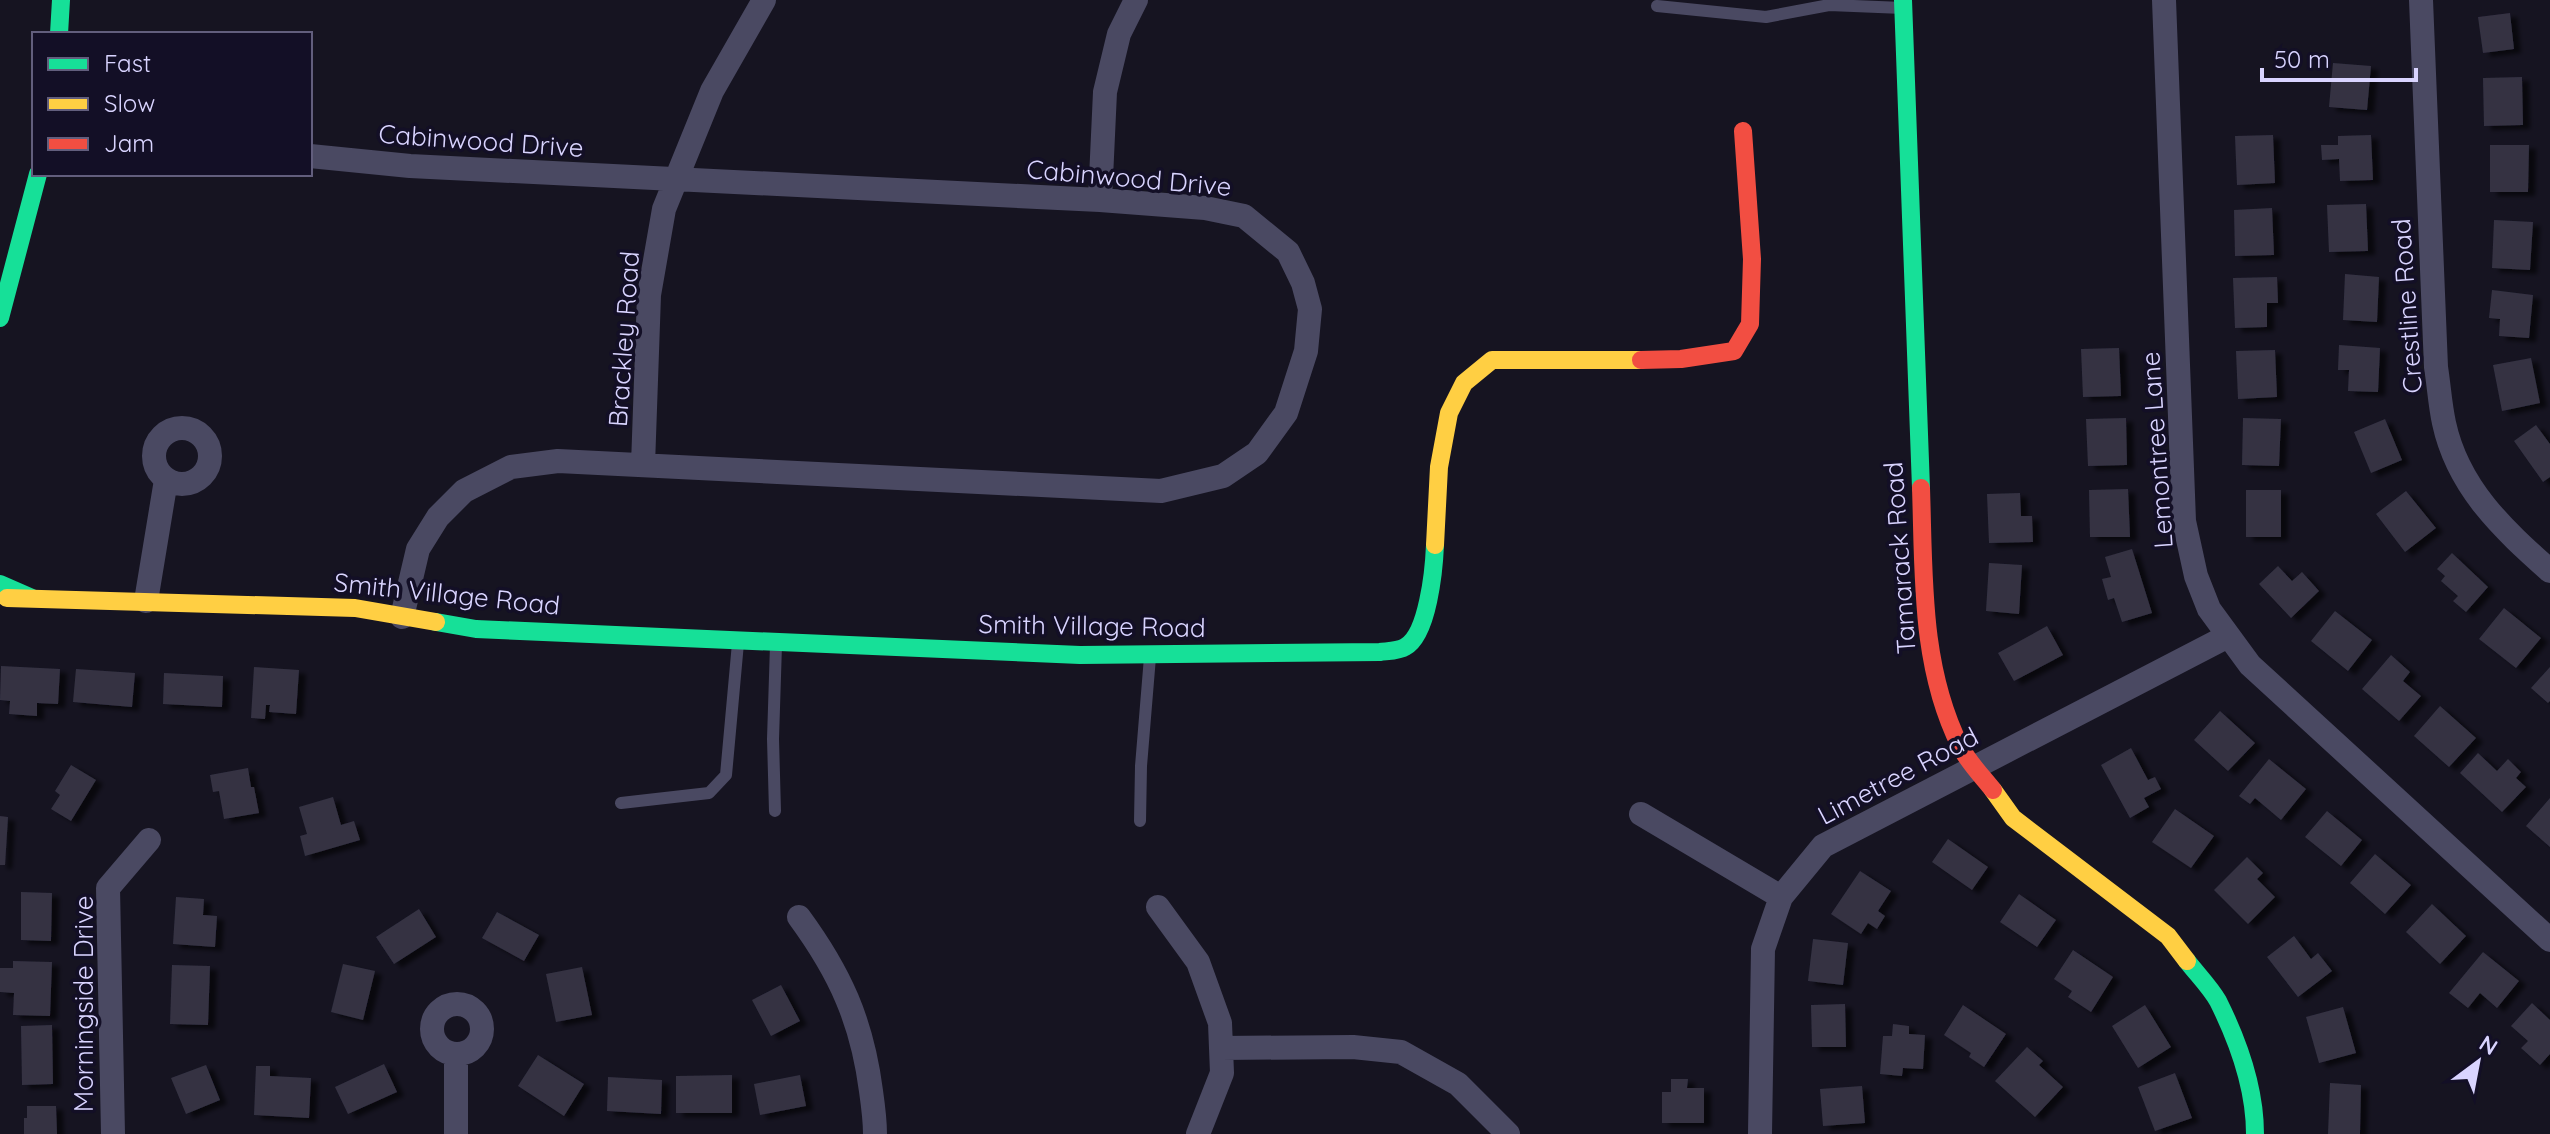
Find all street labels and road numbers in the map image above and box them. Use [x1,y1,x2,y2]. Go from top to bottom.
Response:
street label: Cabinwood Drive [377,117,585,164]
street label: Cabinwood Drive [1025,152,1233,203]
street label: Crestline Road [2384,218,2429,394]
street label: Brackley Road [601,250,646,428]
street label: Lemontree Lane [2133,351,2180,549]
street label: Tamarack Road [1876,461,1923,655]
street label: Smith Village Road [332,565,562,622]
street label: Smith Village Road [978,607,1206,644]
street label: Limetree Road [1812,719,1984,832]
street label: Morningside Drive [67,896,100,1112]

